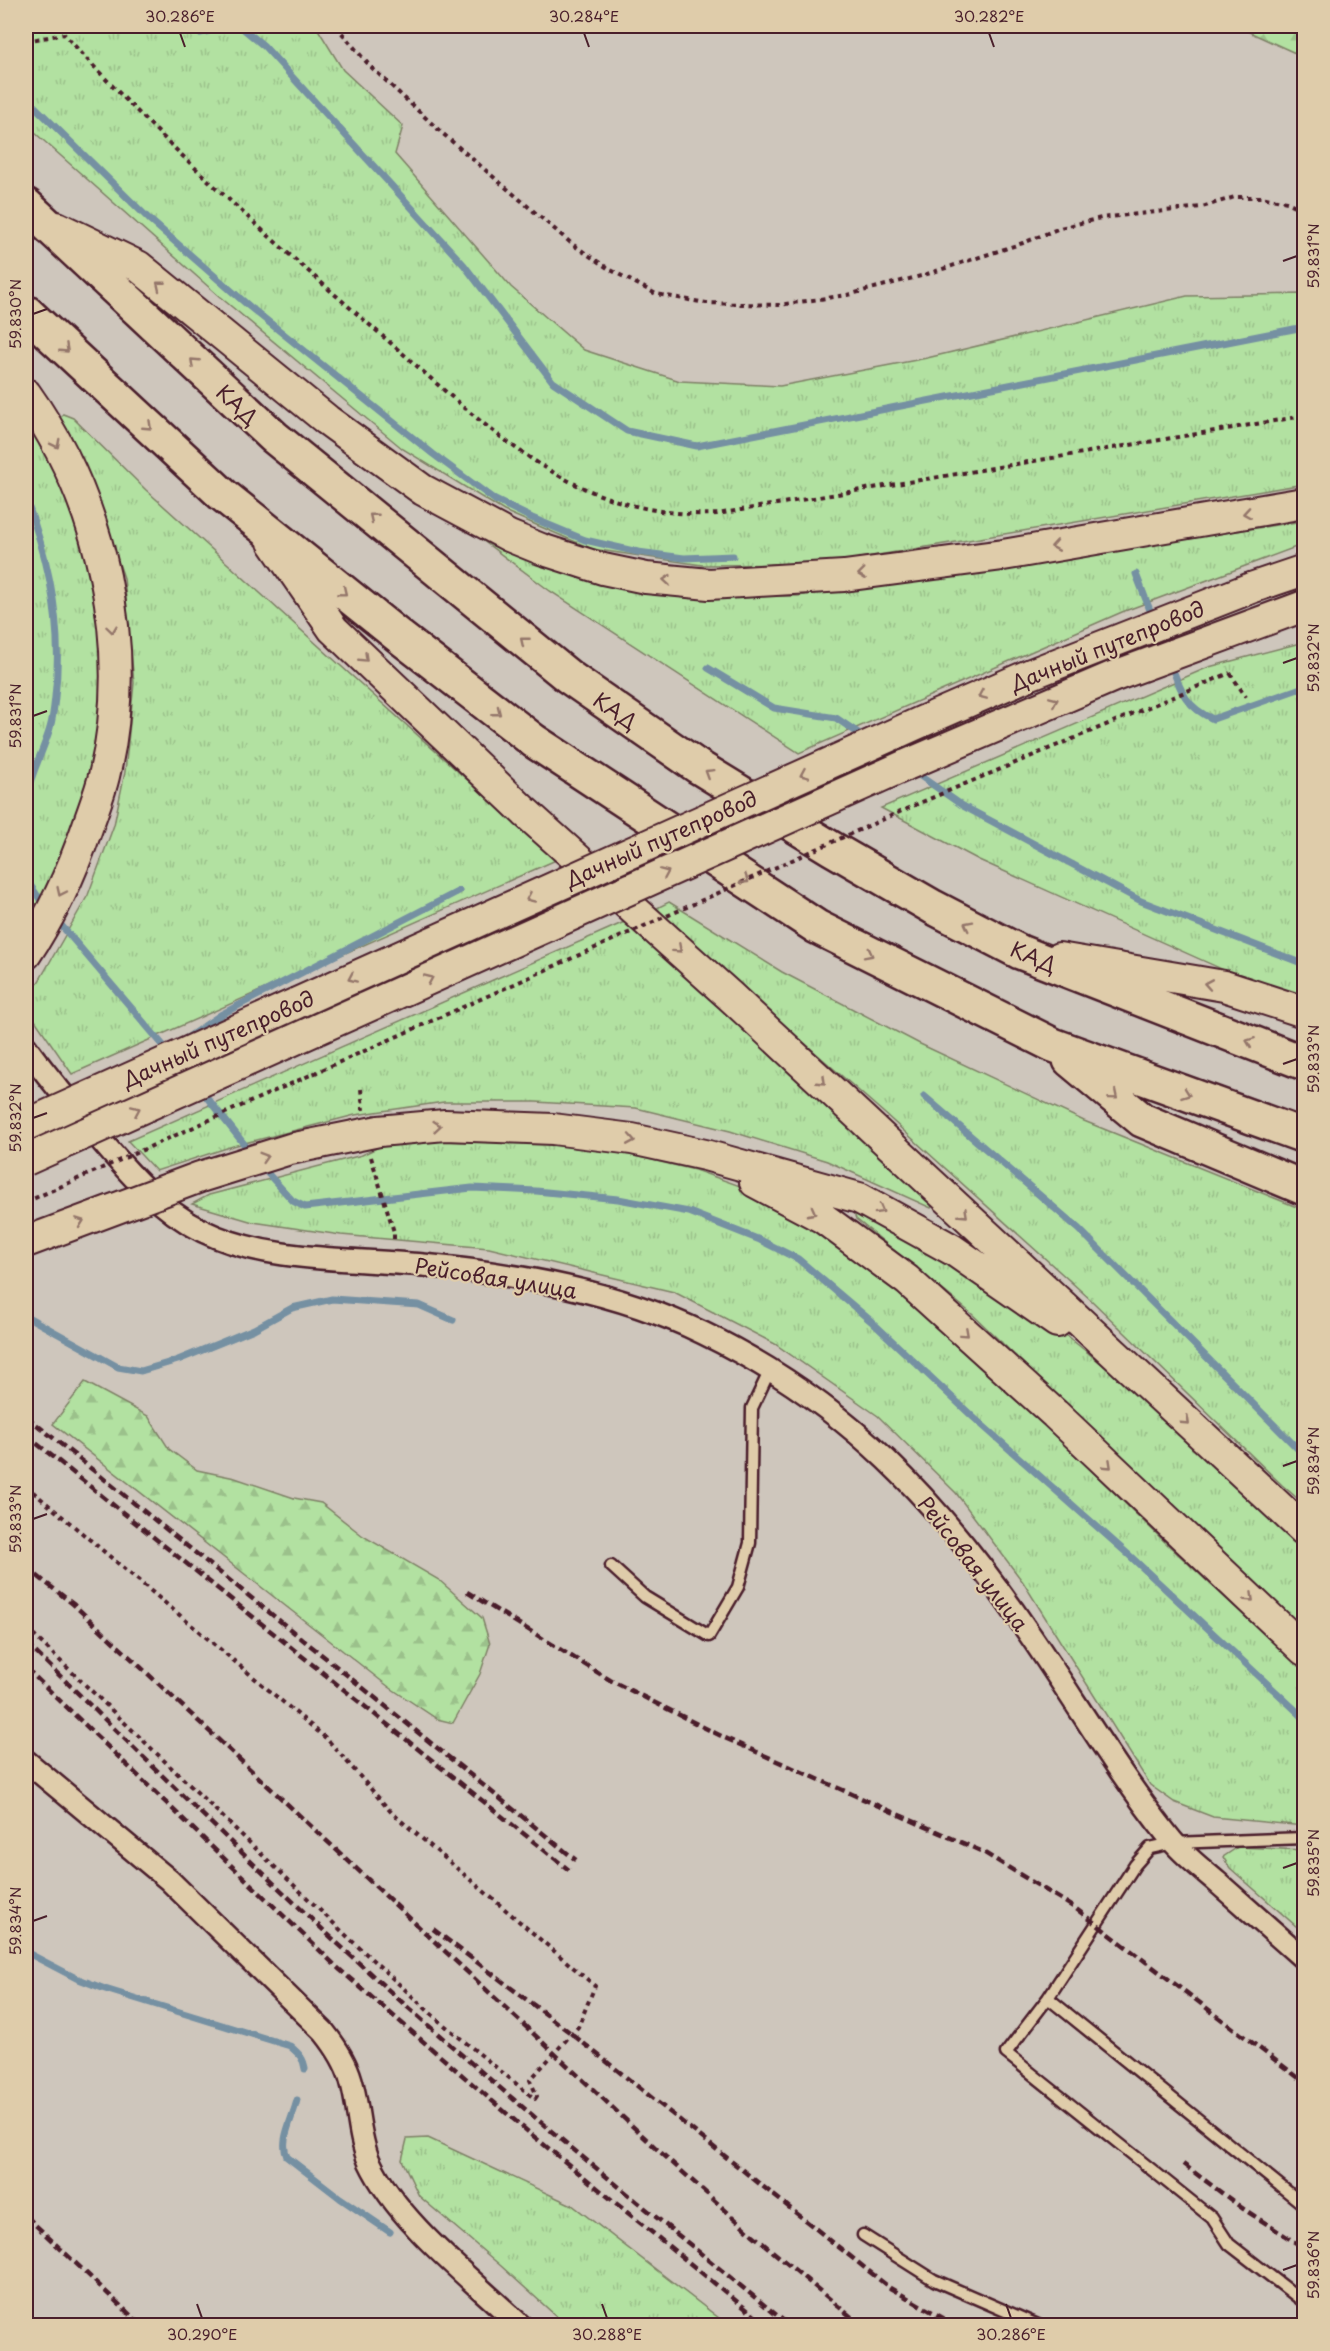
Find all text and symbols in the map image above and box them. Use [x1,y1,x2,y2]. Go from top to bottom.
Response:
text: 30.286°E [145,4,215,27]
text: 30.284°E [549,4,619,27]
text: 30.282°E [954,4,1024,27]
text: 59.831°N [1301,223,1324,289]
text: 59.830°N [3,279,26,349]
one-way arrow [156,281,167,292]
one-way arrow [59,342,69,353]
one-way arrow [190,358,200,369]
street label: КАД [210,376,266,432]
one-way arrow [141,418,152,429]
one-way arrow [49,438,60,449]
one-way arrow [1242,506,1251,518]
one-way arrow [368,514,379,525]
one-way arrow [1050,539,1060,552]
one-way arrow [857,567,866,579]
one-way arrow [663,574,672,587]
one-way arrow [336,584,347,595]
street label: Дачный путепровод [1004,591,1209,699]
text: 59.832°N [1301,623,1324,693]
one-way arrow [106,625,118,634]
one-way arrow [520,637,531,648]
one-way arrow [357,651,367,662]
text: 59.831°N [3,683,26,749]
street label: КАД [587,683,645,737]
one-way arrow [977,688,988,700]
one-way arrow [1047,696,1058,708]
one-way arrow [490,704,501,715]
one-way arrow [799,767,810,779]
one-way arrow [705,769,715,781]
street label: Дачный путепровод [559,781,762,895]
one-way arrow [658,869,669,881]
one-way arrow [738,873,749,884]
one-way arrow [56,886,68,897]
one-way arrow [526,890,537,902]
one-way arrow [964,921,974,932]
street label: КАД [1006,932,1062,980]
one-way arrow [671,942,682,953]
one-way arrow [862,946,873,958]
one-way arrow [348,970,359,982]
one-way arrow [423,974,434,986]
one-way arrow [1204,978,1214,991]
street label: Дачный путепровод [116,981,319,1095]
text: 59.833°N [1301,1024,1324,1094]
one-way arrow [1245,1037,1256,1049]
one-way arrow [815,1074,826,1085]
text: 59.832°N [3,1083,26,1153]
one-way arrow [1180,1087,1191,1100]
one-way arrow [1107,1089,1118,1100]
one-way arrow [130,1106,141,1118]
one-way arrow [433,1119,442,1132]
one-way arrow [626,1133,636,1145]
one-way arrow [258,1152,269,1165]
one-way arrow [874,1203,885,1214]
one-way arrow [806,1205,817,1216]
one-way arrow [957,1207,968,1218]
one-way arrow [74,1217,85,1229]
street label: Рейсовая улица [413,1248,580,1306]
one-way arrow [958,1326,969,1337]
one-way arrow [1180,1414,1190,1425]
text: 59.834°N [1301,1426,1324,1496]
one-way arrow [1102,1458,1112,1469]
text: 59.833°N [3,1484,26,1554]
street label: Рейсовая улица [911,1489,1038,1638]
one-way arrow [1243,1591,1254,1602]
text: 59.835°N [1301,1829,1324,1897]
text: 59.834°N [3,1886,26,1956]
text: 59.836°N [1301,2231,1324,2299]
text: 30.290°E [167,2322,237,2345]
text: 30.288°E [572,2322,642,2345]
text: 30.286°E [976,2322,1046,2345]

